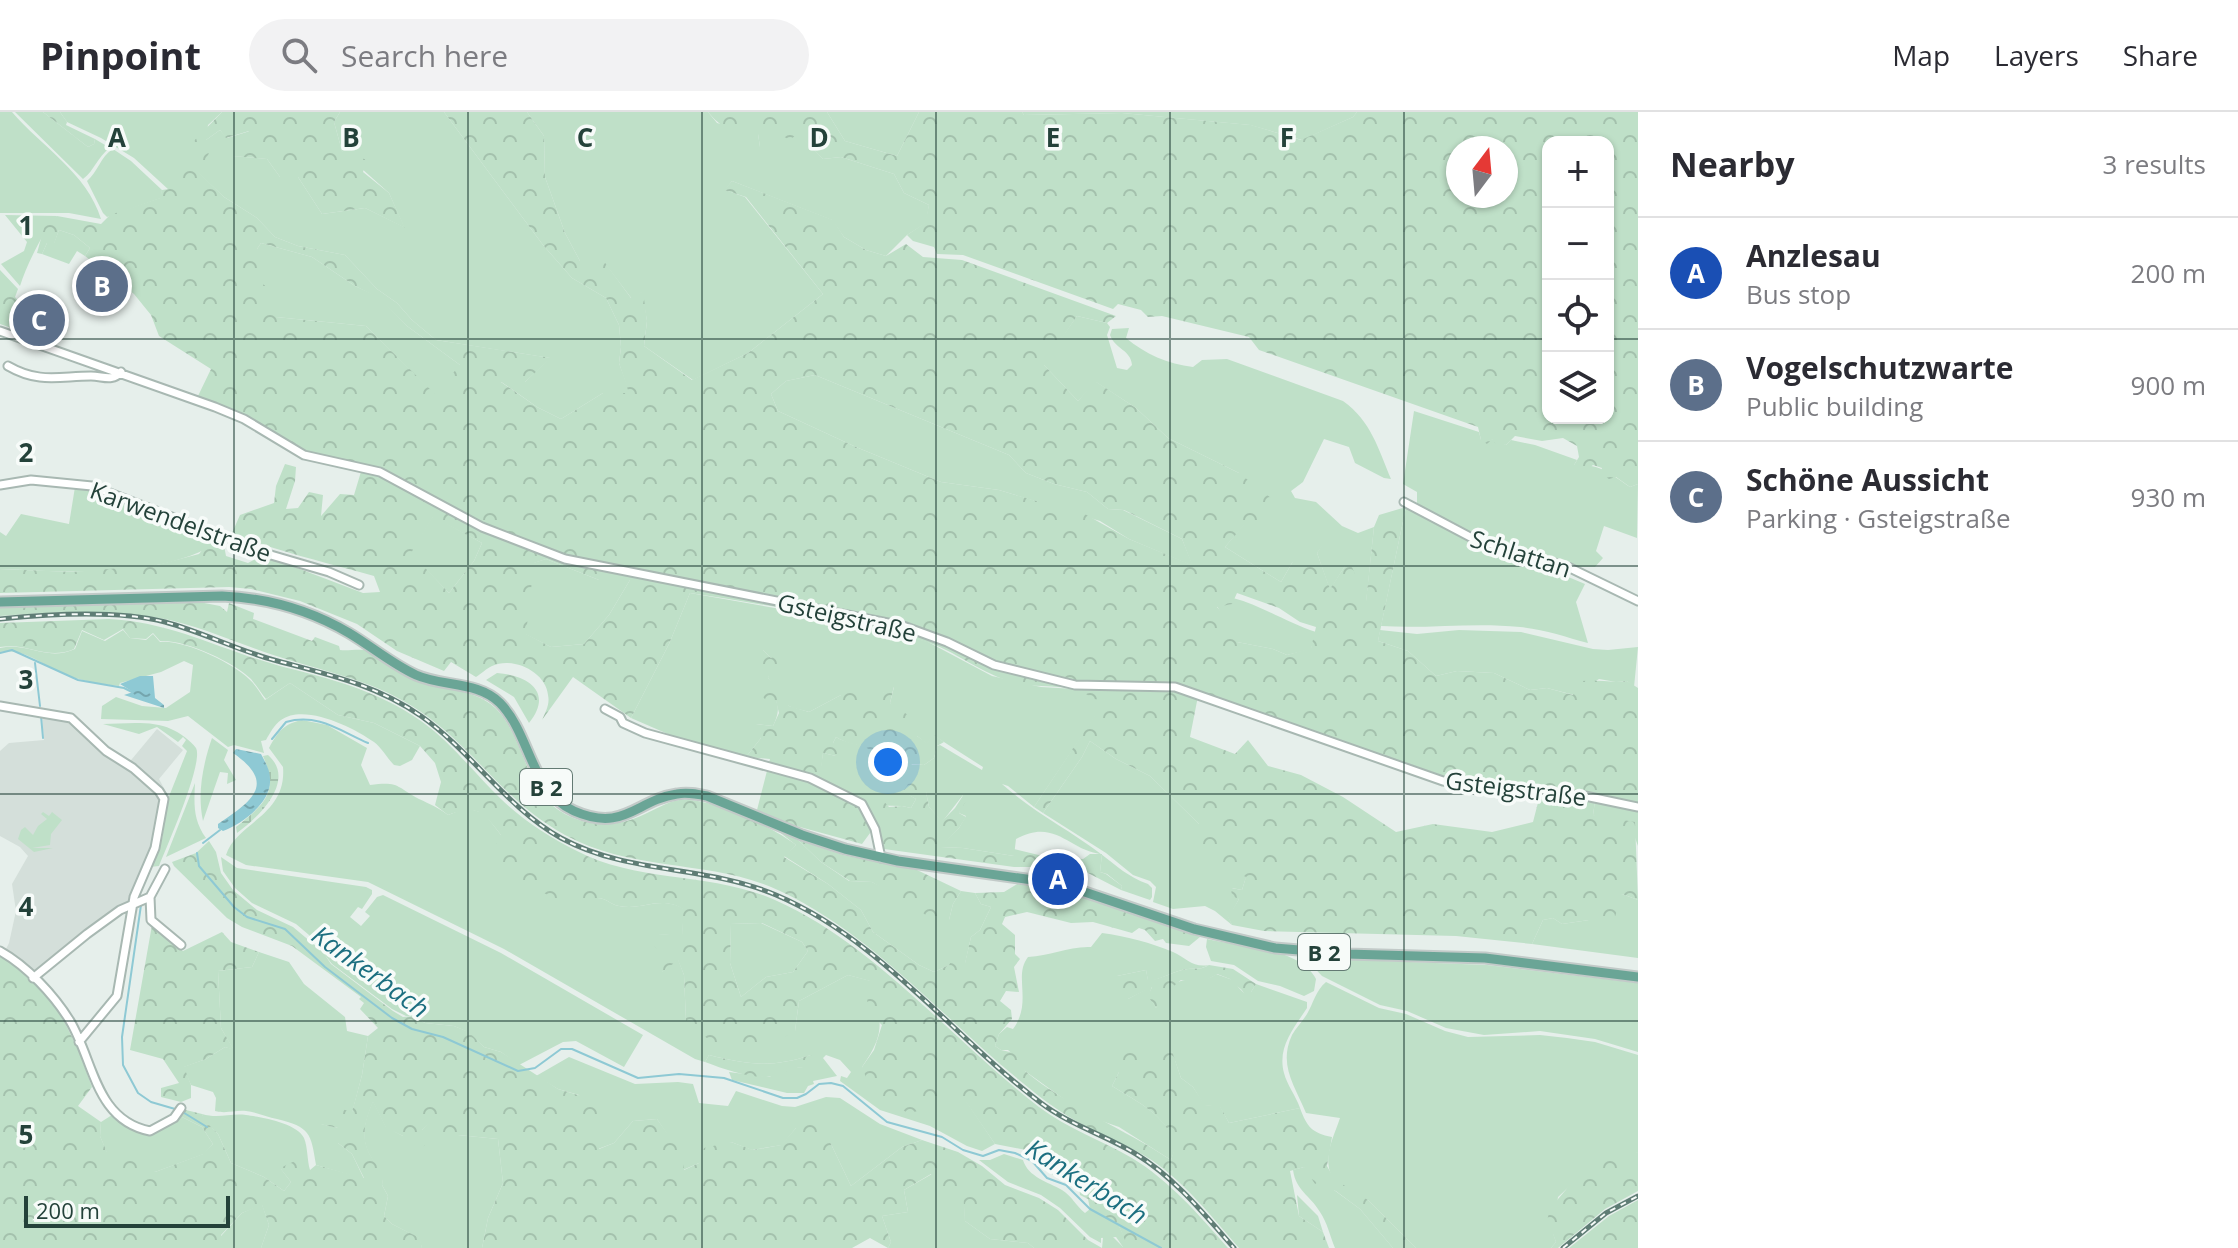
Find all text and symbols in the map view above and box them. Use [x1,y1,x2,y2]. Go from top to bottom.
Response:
search box [249,19,809,91]
text: Pinpoint [40,29,201,81]
icon: search [277,33,321,77]
text: Search here [341,35,508,76]
text: Map [1892,36,1950,74]
text: Layers [1994,36,2079,74]
text: Share [2123,36,2198,74]
text: A [108,119,126,155]
text: B [342,119,360,155]
text: C [577,119,593,155]
text: D [809,119,829,155]
text: E [1046,119,1060,155]
text: F [1280,119,1294,155]
north arrow [1446,136,1518,208]
map controls [1542,136,1614,424]
button: + [1542,136,1614,208]
text: Nearby [1670,141,1795,187]
text: 3 results [2103,146,2206,182]
text: 1 [19,207,33,243]
button: − [1542,208,1614,280]
text: Anzlesau [1746,235,1881,276]
text: A [1687,255,1705,291]
text: 200 m [2131,255,2206,291]
pin: B [76,256,128,316]
text: Bus stop [1746,276,1851,312]
button: locate [1542,280,1614,352]
pin: C [13,290,65,350]
text: Vogelschutzwarte [1746,347,2014,388]
button: layers [1542,352,1614,424]
text: B [1687,367,1705,403]
text: 900 m [2131,367,2206,403]
text: Public building [1746,388,1923,424]
text: 2 [19,434,34,470]
text: Schöne Aussicht [1746,459,1989,500]
street label: Karwendelstraße [86,473,276,569]
text: C [1688,479,1704,515]
text: 930 m [2131,479,2206,515]
text: Parking · Gsteigstraße [1746,500,2011,536]
street label: Schlattan [1466,521,1576,585]
street label: Gsteigstraße [774,585,920,649]
text: 3 [19,661,33,697]
your location [868,742,908,782]
street label: Gsteigstraße [1444,763,1588,813]
road number: B 2 [520,769,572,805]
pin: A [1032,849,1084,909]
text: 4 [19,888,34,924]
water label: Kankerbach [305,916,437,1026]
road number: B 2 [1298,934,1350,970]
text: 5 [19,1116,33,1152]
water label: Kankerbach [1020,1130,1154,1232]
scale bar [24,1192,230,1228]
text: 200 m [36,1195,100,1225]

